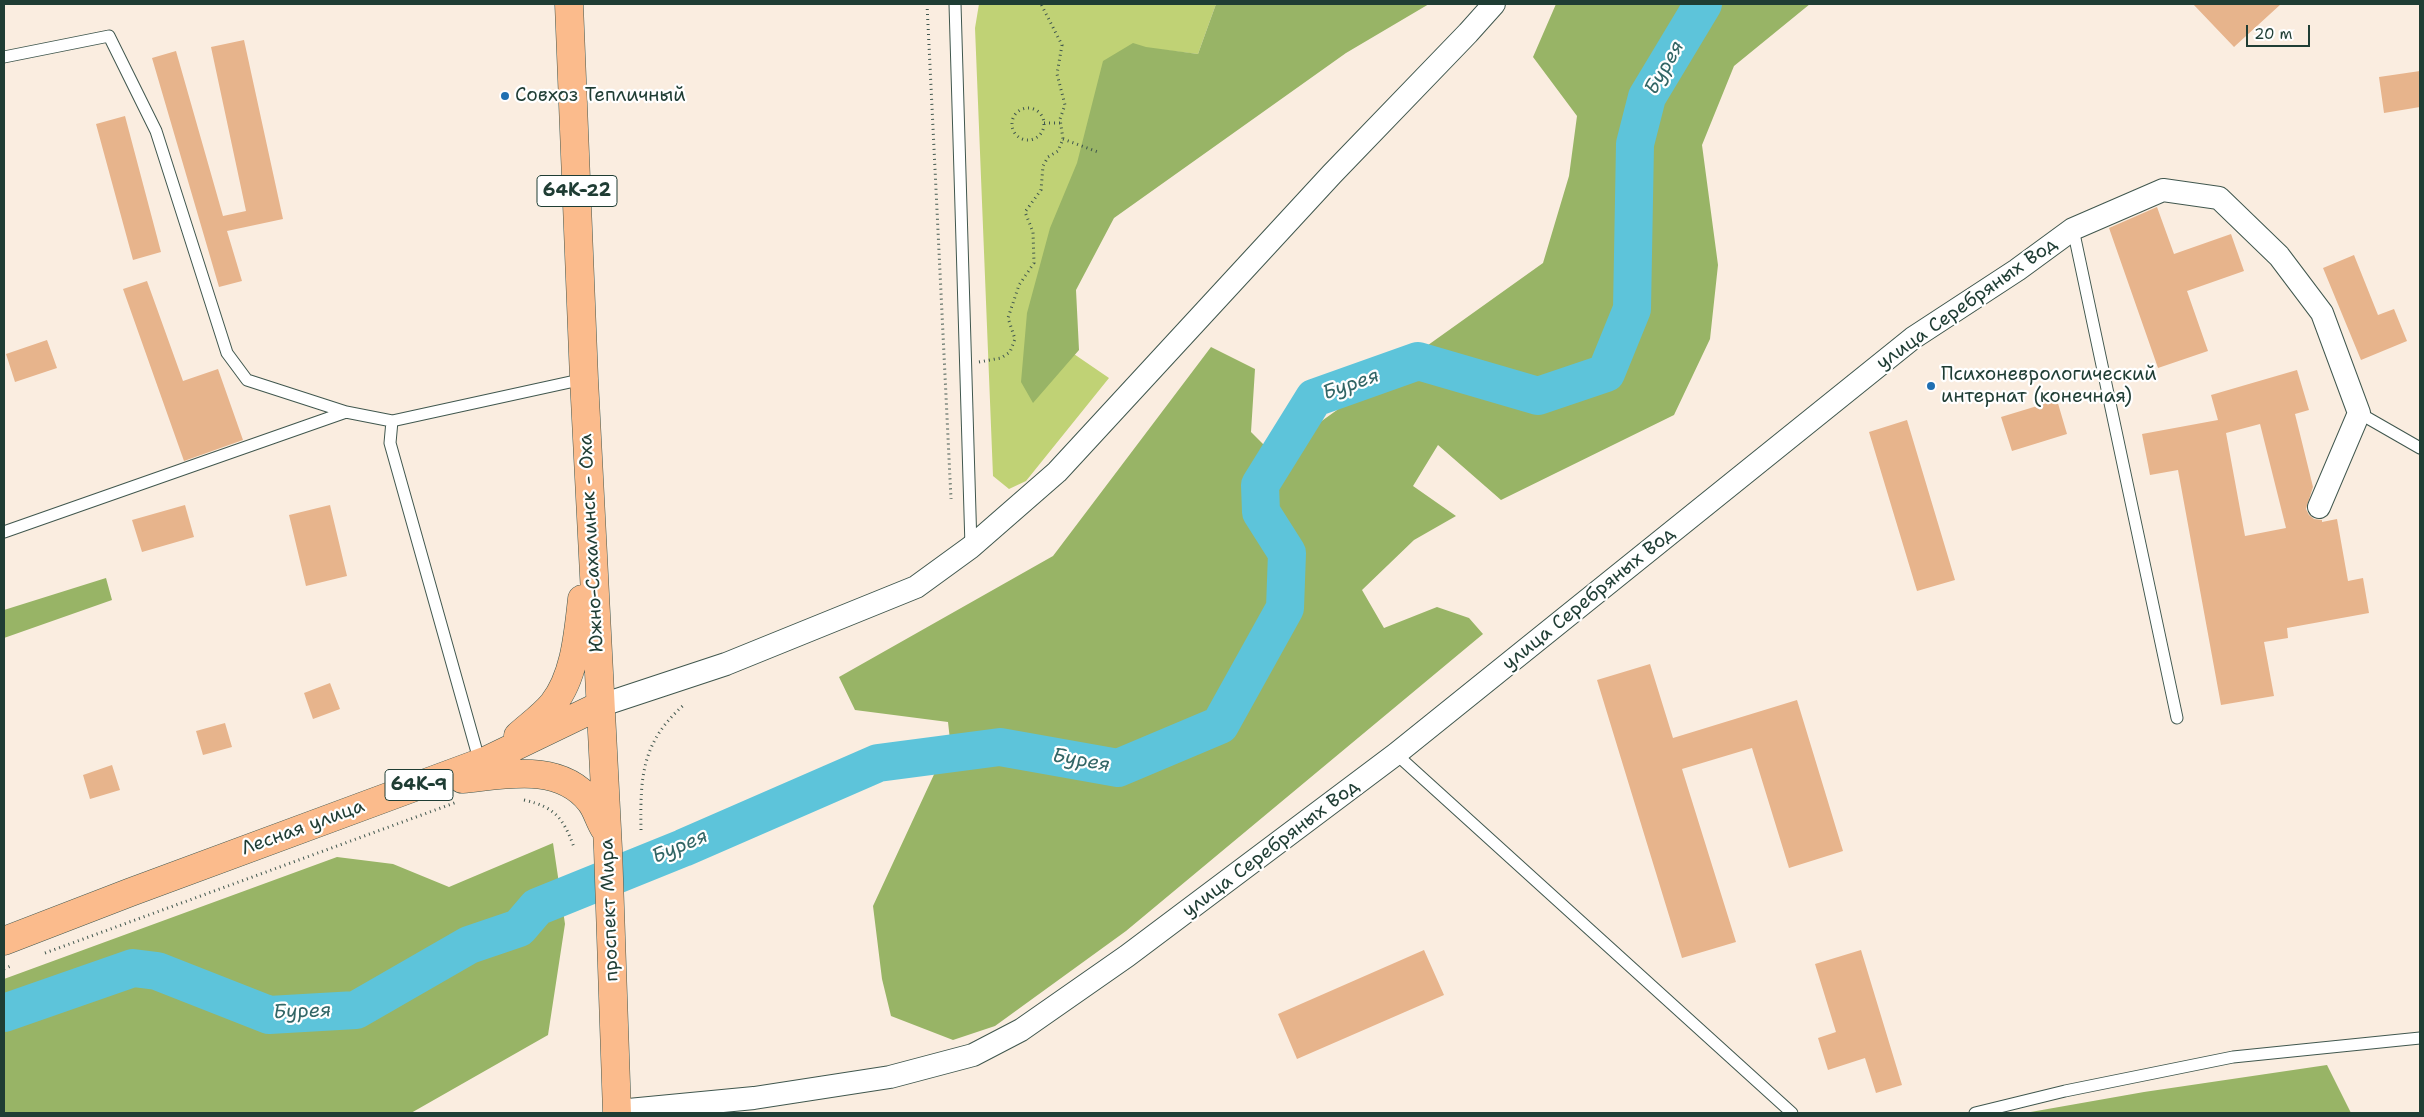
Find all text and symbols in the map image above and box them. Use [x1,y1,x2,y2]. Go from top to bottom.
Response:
scale bar [2249,15,2313,47]
text: 20 m [2254,24,2293,44]
water label: Бурея [1640,37,1690,99]
place label: Совхоз Тепличный [515,85,686,107]
marker: Совхоз Тепличный [499,90,511,102]
road number: 64К-22 [537,176,617,207]
street label: улица Серебряных Вод [1872,233,2062,375]
water label: Бурея [1320,364,1382,406]
place label: Психоневрологический интернат (конечная) [1941,364,2157,408]
marker: Психоневрологический интернат (конечная) [1925,380,1937,392]
street label: Южно-Сахалинск - Оха [575,433,609,653]
street label: улица Серебряных Вод [1498,522,1680,676]
water label: Бурея [1050,744,1112,778]
road number: 64К-9 [385,770,453,800]
street label: улица Серебряных Вод [1178,775,1364,923]
street label: Лесная улица [238,795,368,861]
water label: Бурея [649,825,711,869]
street label: проспект Мира [596,838,624,982]
water label: Бурея [273,999,331,1025]

